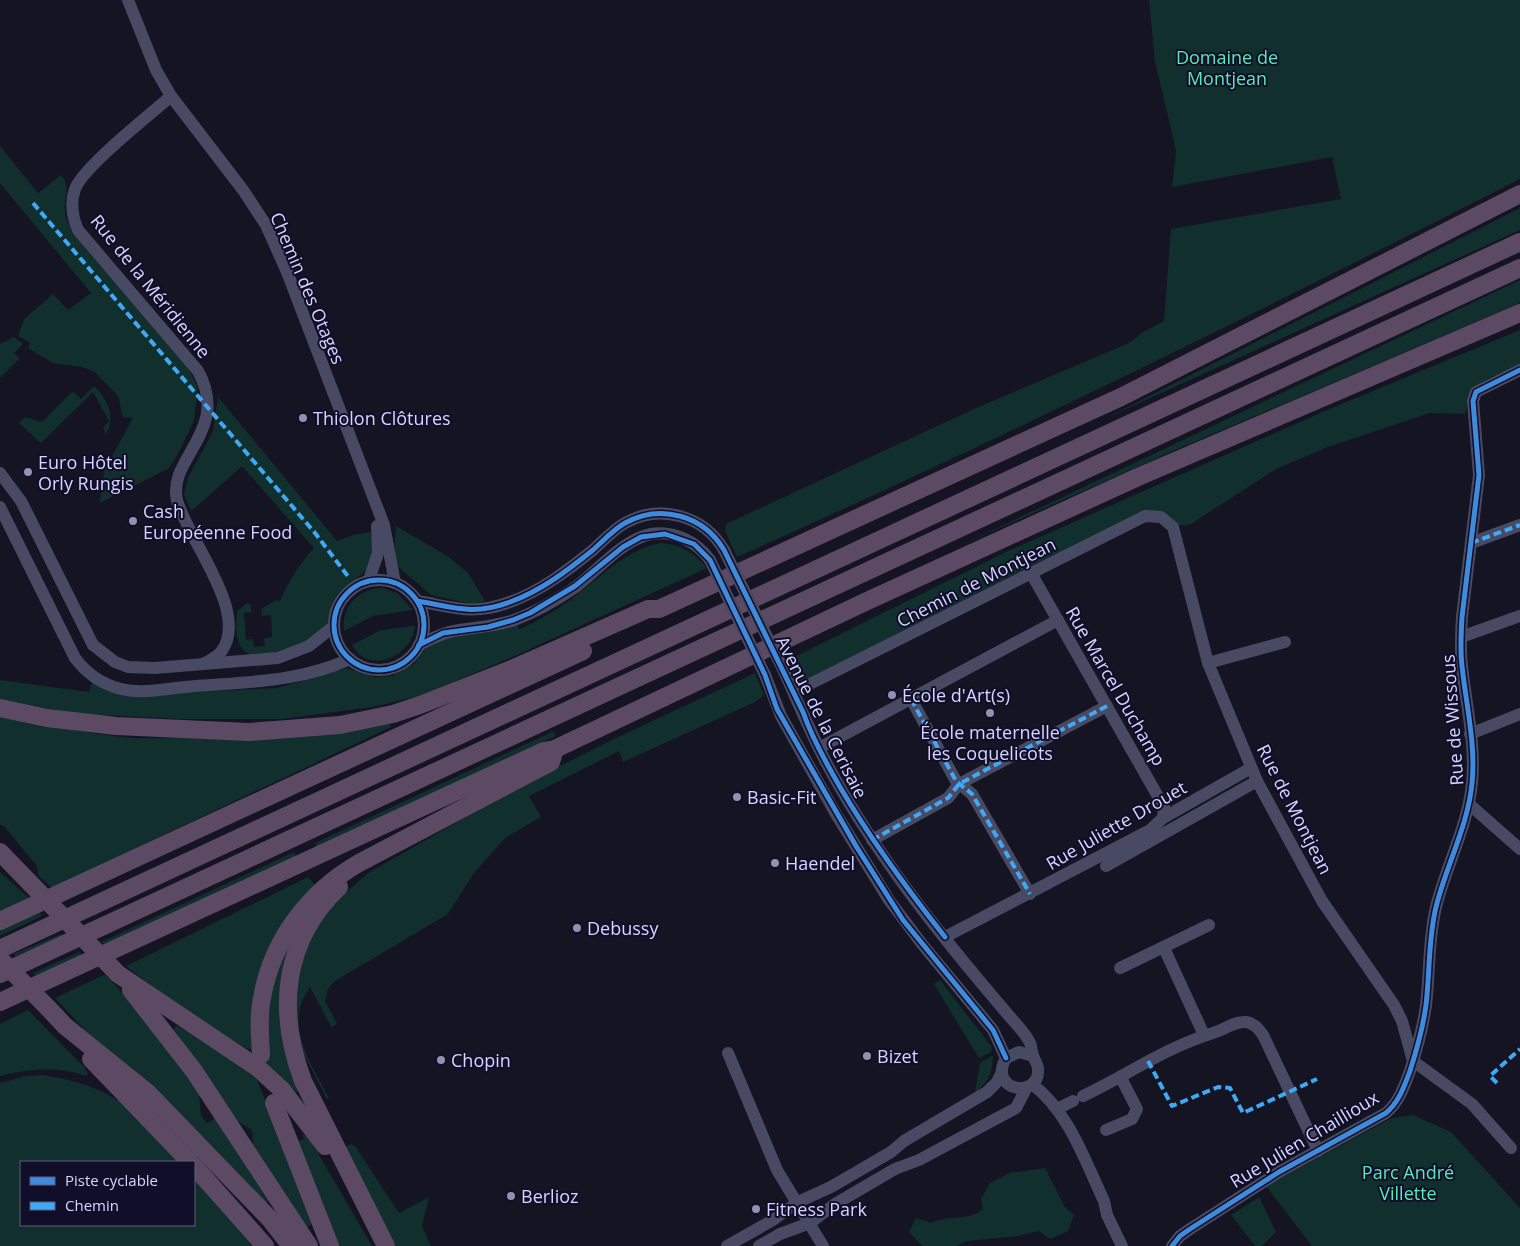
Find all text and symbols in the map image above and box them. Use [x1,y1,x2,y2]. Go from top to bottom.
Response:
park label: Domaine de Montjean [1176,45,1278,90]
street label: Chemin des Otages [265,208,351,368]
street label: Rue de la Méridienne [86,209,216,363]
place label: Thiolon Clôtures [313,406,451,430]
marker: Thiolon Clôtures [297,412,309,424]
place label: Euro Hôtel Orly Rungis [38,450,134,495]
marker: Euro Hôtel Orly Rungis [22,466,34,478]
place label: Cash Européenne Food [143,499,292,544]
marker: Cash Européenne Food [127,515,139,527]
street label: Chemin de Montjean [892,531,1060,633]
street label: Rue Marcel Duchamp [1061,602,1171,770]
street label: Avenue de la Cerisaie [771,632,873,802]
street label: Rue de Wissous [1435,654,1469,786]
place label: École d'Art(s) [902,683,1010,707]
marker: École d'Art(s) [886,689,898,701]
marker: École maternelle les Coquelicots [984,707,996,719]
place label: École maternelle les Coquelicots [920,720,1060,765]
street label: Rue de Montjean [1252,740,1338,878]
street label: Rue Juliette Drouet [1041,775,1191,875]
place label: Basic-Fit [747,785,816,809]
marker: Basic-Fit [731,791,743,803]
place label: Haendel [785,851,855,875]
marker: Haendel [769,857,781,869]
place label: Debussy [587,916,659,940]
marker: Debussy [571,922,583,934]
place label: Bizet [877,1044,918,1068]
place label: Chopin [451,1048,511,1072]
marker: Bizet [861,1050,873,1062]
marker: Chopin [435,1054,447,1066]
street label: Rue Julien Chaillioux [1225,1085,1383,1193]
park label: Parc André Villette [1362,1160,1454,1205]
legend [20,1161,195,1226]
text: Piste cyclable [65,1170,158,1190]
place label: Berlioz [521,1184,578,1208]
marker: Berlioz [505,1190,517,1202]
text: Chemin [65,1195,119,1215]
place label: Fitness Park [766,1197,867,1221]
marker: Fitness Park [750,1203,762,1215]

